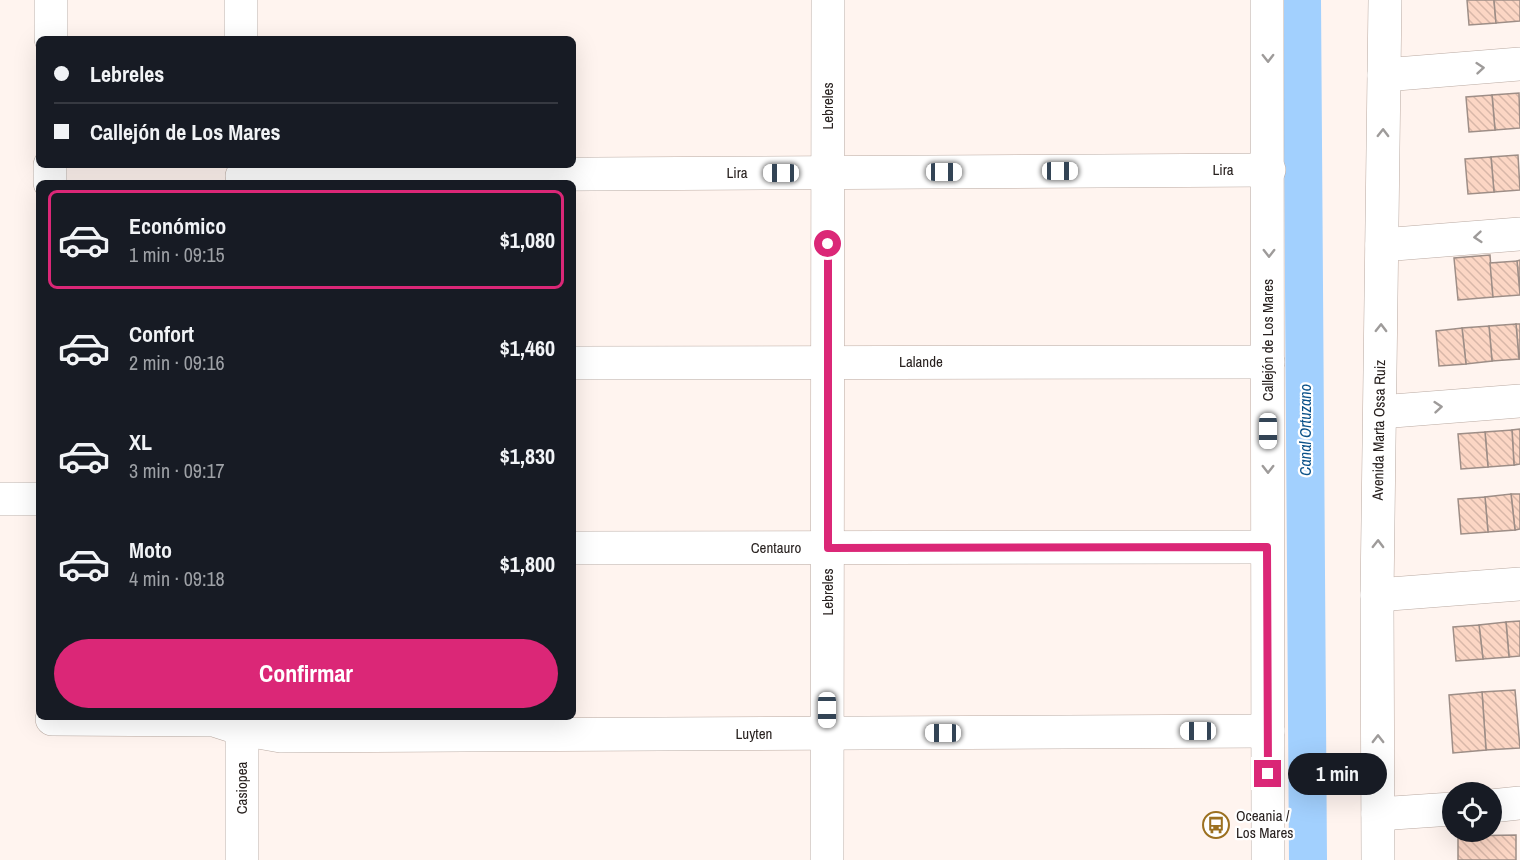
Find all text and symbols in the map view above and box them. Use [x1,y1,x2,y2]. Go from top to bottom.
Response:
one-way arrow [1262,54,1274,63]
text: Lebreles [90,59,164,89]
one-way arrow [1475,61,1484,74]
street label: Lebreles [817,82,838,130]
text: Callejón de Los Mares [90,117,281,147]
one-way arrow [1377,128,1389,137]
street label: Lira [1212,159,1234,180]
street label: Lira [726,162,748,183]
car [1042,162,1078,180]
car [926,163,962,181]
car [763,164,799,182]
text: Económico [129,211,226,241]
icon: car [57,213,111,267]
text: $1,080 [500,225,555,255]
route start [814,230,841,257]
one-way arrow [1473,230,1482,243]
text: 1 min · 09:15 [129,241,225,268]
one-way arrow [1263,249,1275,258]
street label: Callejón de Los Mares [1257,279,1278,401]
text: Confort [129,319,194,349]
icon: car [57,321,111,375]
one-way arrow [1375,323,1387,332]
text: $1,460 [500,333,555,363]
text: 2 min · 09:16 [129,349,225,376]
street label: Lalande [899,351,943,372]
street label: Avenida Marta Ossa Ruiz [1367,359,1390,501]
water label: Canal Ortuzano [1294,384,1316,476]
one-way arrow [1433,401,1443,414]
car [1259,413,1277,449]
text: XL [129,427,152,457]
icon: car [57,429,111,483]
text: $1,830 [500,441,555,471]
text: 3 min · 09:17 [129,457,225,484]
one-way arrow [1262,465,1274,474]
text: Moto [129,535,172,565]
icon: car [57,537,111,591]
street label: Centauro [751,537,801,558]
one-way arrow [1372,539,1384,548]
text: $1,800 [500,549,555,579]
text: 4 min · 09:18 [129,565,225,592]
street label: Lebreles [817,568,838,616]
button: Confirmar [54,639,558,708]
car [818,692,836,728]
car [1180,722,1216,740]
street label: Luyten [736,723,772,744]
car [925,724,961,742]
one-way arrow [1372,734,1384,743]
callout: 1 min [1289,753,1388,795]
route end [1254,760,1281,787]
text: 1 min [1316,760,1359,787]
street label: Casiopea [231,762,252,814]
map controls [1442,782,1502,842]
button: locate [1442,782,1502,842]
place label: Oceania / Los Mares [1236,805,1293,843]
bus stop icon: Oceania / Los Mares [1201,810,1231,840]

